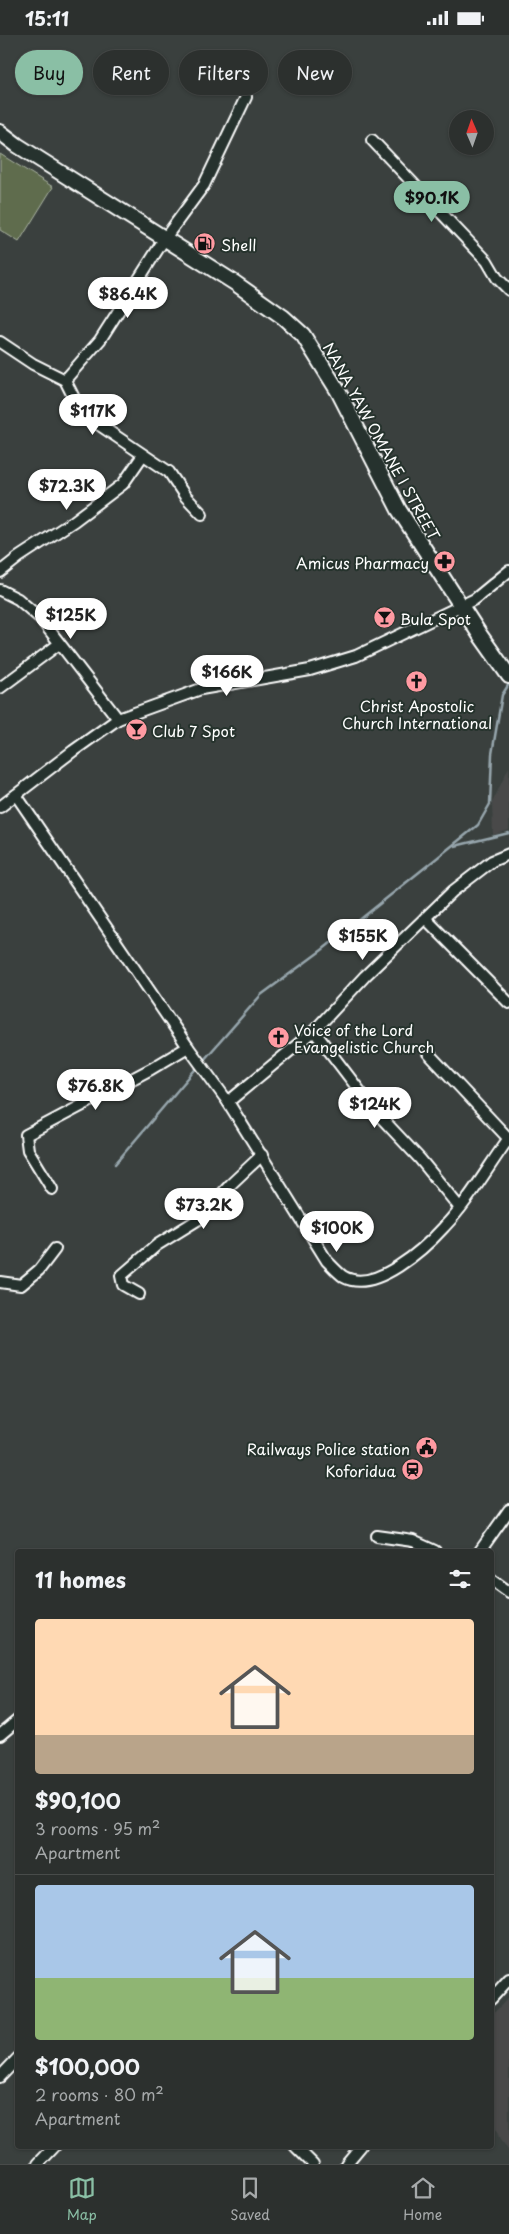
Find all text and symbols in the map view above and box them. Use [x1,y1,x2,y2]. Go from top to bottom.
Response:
text: 15:11 [25,4,69,32]
chip: Buy [15,50,83,95]
chip: Rent [93,50,169,95]
chip: Filters [179,50,268,95]
chip: New [278,50,352,95]
north arrow [449,110,494,155]
map controls [449,110,494,155]
pin: $90.1K [391,181,473,223]
text: $90.1K [405,185,459,209]
fuel station icon: Shell [193,232,217,256]
place label: Shell [221,233,256,256]
pin: $86.4K [87,277,169,319]
text: $86.4K [99,281,157,305]
street label: NANA YAW OMANE I STREET [318,338,446,545]
pin: $117K [58,393,128,436]
text: $117K [70,398,116,422]
pin: $72.3K [26,469,108,511]
text: $72.3K [39,473,95,497]
pharmacy icon: Amicus Pharmacy [433,550,457,574]
place label: Amicus Pharmacy [296,551,429,574]
pin: $125K [36,597,106,640]
text: $125K [46,602,96,626]
bar icon: Bula Spot [372,606,396,630]
place label: Bula Spot [400,607,471,630]
pin: $166K [192,655,262,697]
text: $166K [202,659,252,683]
church icon: Christ Apostolic Church International [405,670,429,694]
place label: Christ Apostolic Church International [342,694,492,734]
bar icon: Club 7 Spot [124,718,148,742]
place label: Club 7 Spot [152,719,235,742]
pin: $155K [328,919,398,961]
text: $155K [338,923,388,947]
place label: Voice of the Lord Evangelistic Church [294,1018,434,1058]
church icon: Voice of the Lord Evangelistic Church [266,1026,290,1050]
pin: $76.8K [55,1069,137,1111]
text: $76.8K [68,1073,124,1097]
pin: $124K [340,1087,410,1129]
text: $124K [349,1091,401,1115]
pin: $73.2K [163,1187,245,1230]
text: $73.2K [175,1192,233,1216]
pin: $100K [302,1211,372,1253]
text: $100K [311,1215,363,1239]
public building icon: Railways Police station [414,1436,438,1460]
place label: Railways Police station [246,1437,410,1460]
station icon: Koforidua [400,1458,424,1482]
place label: Koforidua [326,1459,397,1482]
text: 11 homes [35,1563,126,1595]
icon: filters [446,1565,474,1593]
icon: home [210,1652,300,1742]
text: $90,100 [35,1784,121,1816]
text: 3 rooms · 95 m² [35,1816,160,1840]
text: Apartment [35,1840,120,1864]
icon: home [210,1917,300,2007]
text: $100,000 [35,2050,140,2082]
text: 2 rooms · 80 m² [35,2082,164,2106]
text: Apartment [35,2106,120,2130]
tab: Map [67,2174,97,2225]
tab: Saved [230,2174,270,2225]
tab: Home [403,2174,442,2225]

